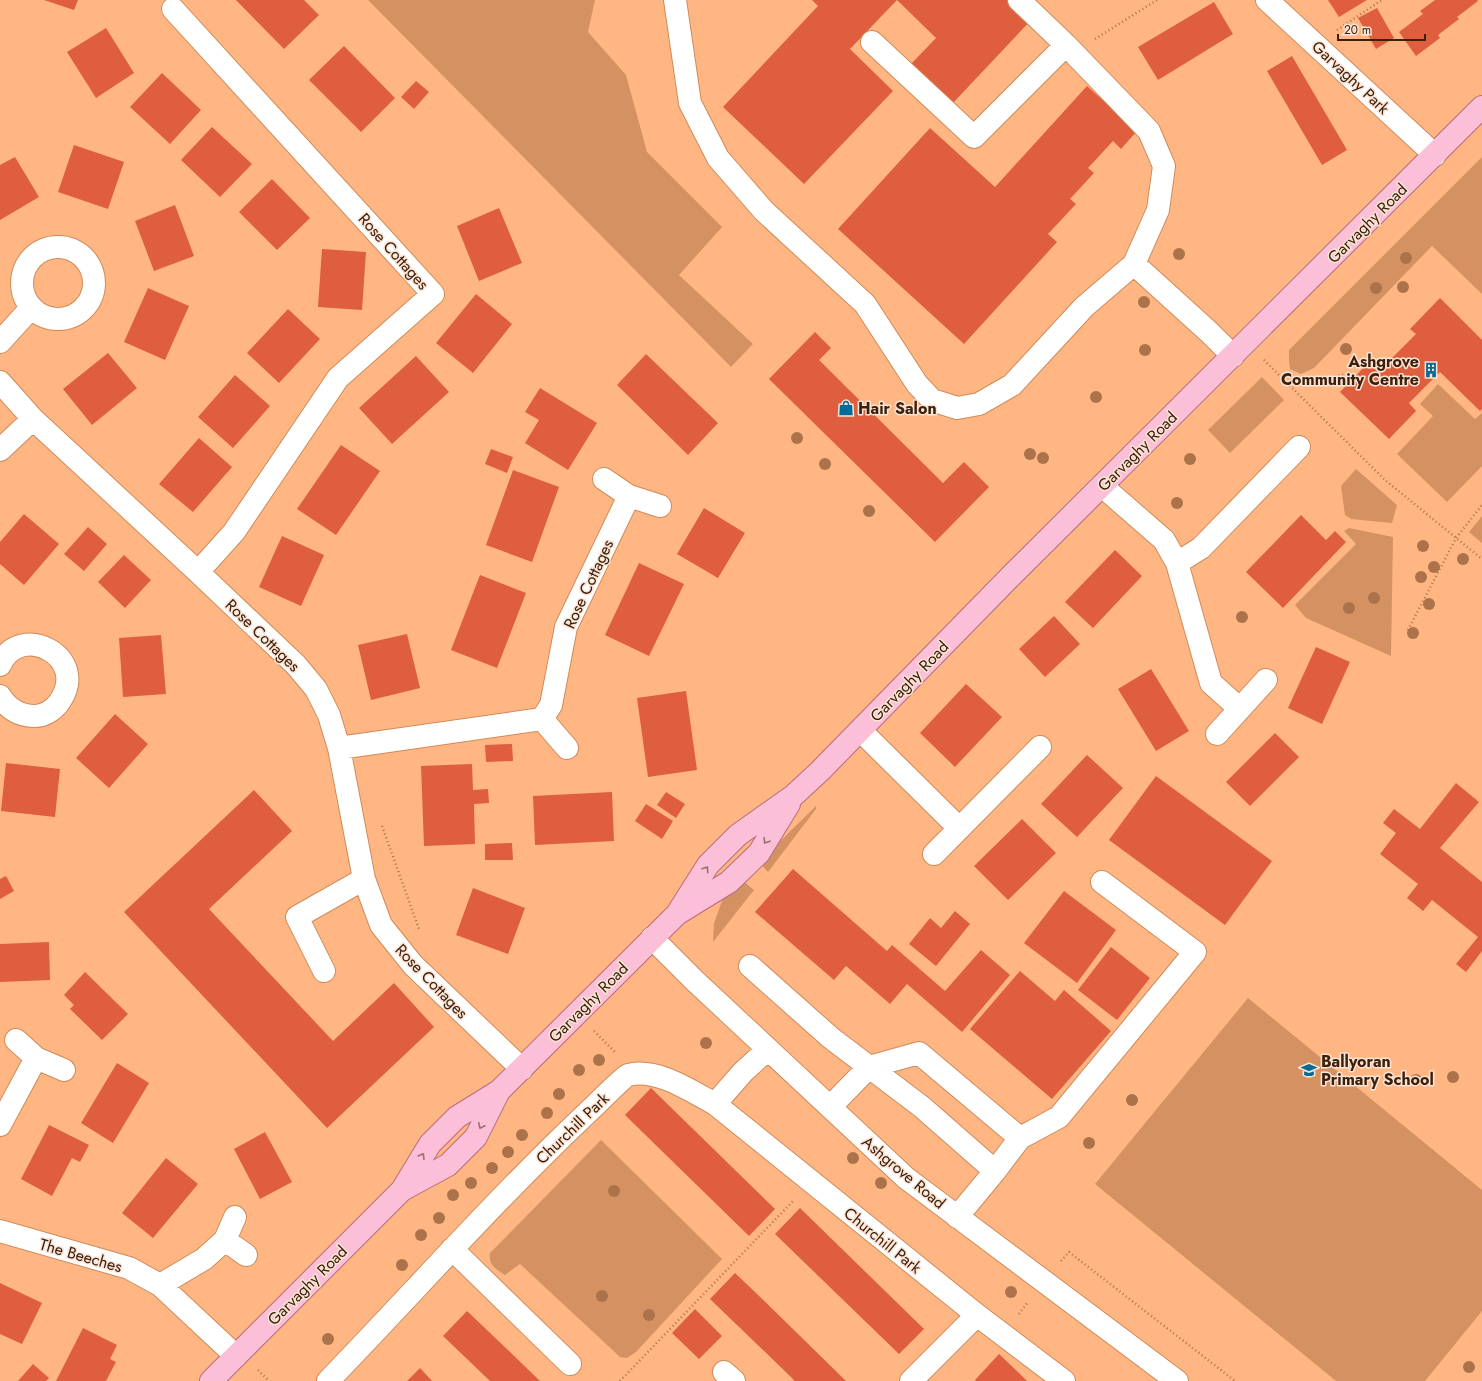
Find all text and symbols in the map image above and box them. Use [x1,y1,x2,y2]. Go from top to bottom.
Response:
scale bar [1338,16,1425,42]
text: 20 m [1344,21,1371,39]
street label: Garvaghy Park [1307,35,1395,120]
street label: Garvaghy Road [1322,178,1412,268]
street label: Rose Cottages [353,208,434,295]
place label: Ashgrove Community Centre [1281,350,1419,391]
building icon: Ashgrove Community Centre [1422,361,1440,379]
place label: Hair Salon [858,397,937,420]
shop icon: Hair Salon [837,399,855,417]
street label: Garvaghy Road [1092,406,1182,496]
street label: Rose Cottages [558,536,619,633]
street label: Rose Cottages [220,594,305,677]
street label: Garvaghy Road [865,636,954,727]
one-way arrow [763,837,770,844]
one-way arrow [701,867,708,874]
street label: Rose Cottages [390,939,473,1024]
street label: Garvaghy Road [543,957,633,1047]
place label: Ballyoran Primary School [1321,1050,1434,1091]
school or university icon: Ballyoran Primary School [1300,1061,1318,1079]
street label: Churchill Park [531,1087,615,1169]
one-way arrow [479,1122,486,1129]
street label: Ashgrove Road [857,1131,950,1214]
one-way arrow [418,1153,425,1160]
street label: Churchill Park [839,1202,927,1279]
street label: The Beeches [37,1233,125,1278]
street label: Garvaghy Road [262,1240,352,1330]

